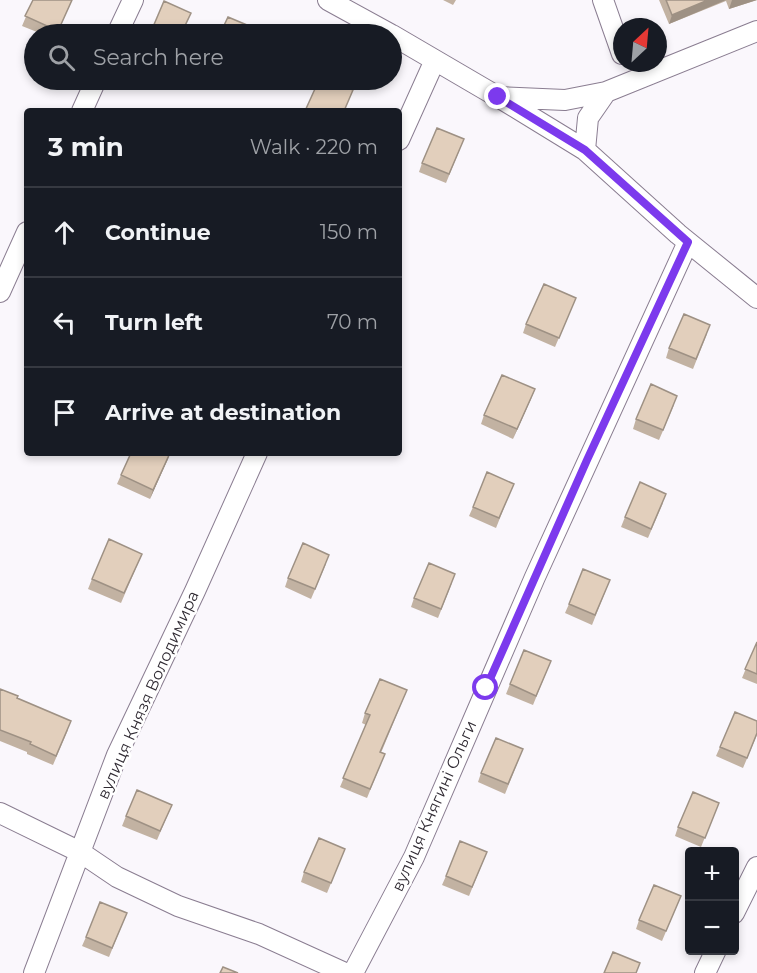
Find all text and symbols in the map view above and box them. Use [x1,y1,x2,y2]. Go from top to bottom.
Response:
north arrow [613,18,667,72]
search box [24,24,402,90]
icon: search [45,41,78,74]
text: Search here [93,44,224,71]
route end [484,83,510,109]
text: 3 min [48,131,124,163]
text: Walk · 220 m [250,135,378,159]
icon: ahead [48,216,81,249]
text: Continue [105,219,211,246]
text: 150 m [320,220,378,244]
icon: left [48,306,81,339]
text: Turn left [105,309,203,336]
text: 70 m [327,310,378,334]
icon: arrive [48,396,81,429]
text: Arrive at destination [105,399,341,426]
street label: вулиця Князя Володимира [93,588,203,802]
route start [472,674,498,700]
street label: вулиця Княгині Ольги [388,718,480,894]
map controls [685,847,739,955]
button: + [685,847,739,901]
button: − [685,901,739,955]

